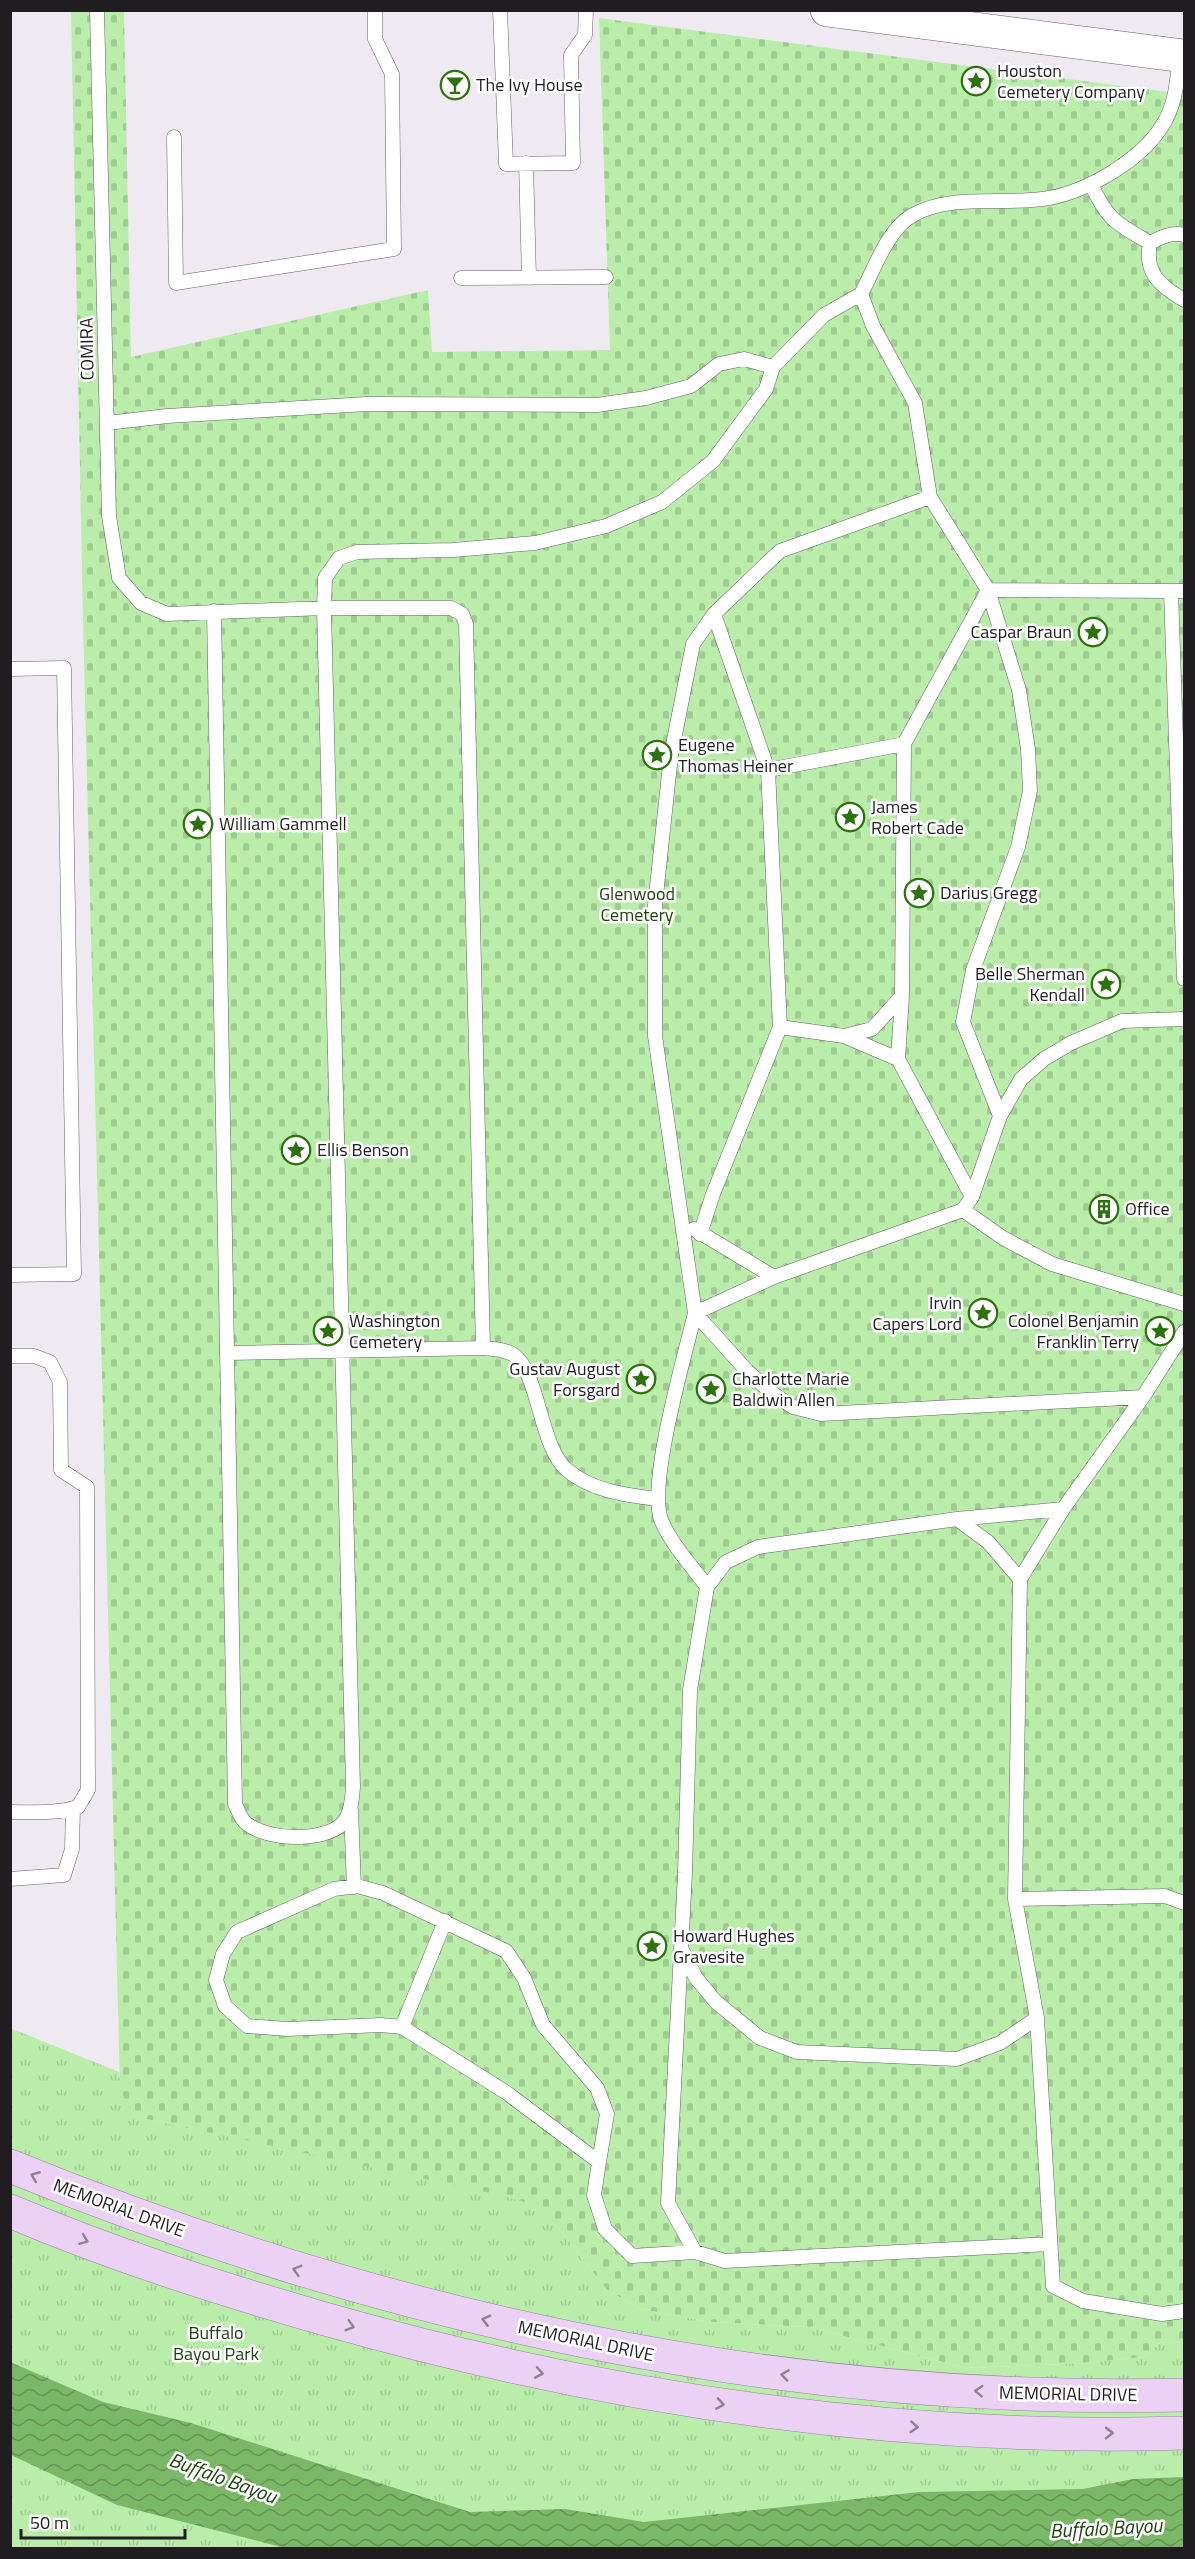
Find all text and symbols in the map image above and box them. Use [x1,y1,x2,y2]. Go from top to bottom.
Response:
place label: Houston Cemetery Company [997,57,1145,105]
place icon: Houston Cemetery Company [960,65,992,97]
bar icon: The Ivy House [439,69,471,101]
place label: The Ivy House [476,71,583,98]
street label: COMIRA [72,317,101,381]
place icon: Caspar Braun [1077,616,1109,648]
place label: Caspar Braun [971,618,1072,645]
place label: Eugene Thomas Heiner [678,731,793,779]
place icon: Eugene Thomas Heiner [641,739,673,771]
place label: James Robert Cade [871,793,964,841]
place icon: James Robert Cade [834,801,866,833]
place icon: William Gammell [182,808,214,840]
place label: William Gammell [219,810,347,837]
place icon: Darius Gregg [903,877,935,909]
place label: Darius Gregg [940,879,1037,906]
park label: Glenwood Cemetery [599,880,675,928]
place label: Belle Sherman Kendall [975,960,1085,1008]
place icon: Belle Sherman Kendall [1090,968,1122,1000]
place icon: Ellis Benson [280,1134,312,1166]
place label: Ellis Benson [317,1136,409,1163]
building icon: Office [1088,1193,1120,1225]
place label: Office [1125,1195,1170,1222]
place label: Irvin Capers Lord [873,1289,962,1337]
place icon: Irvin Capers Lord [967,1297,999,1329]
place label: Washington Cemetery [349,1307,440,1355]
place label: Colonel Benjamin Franklin Terry [1008,1307,1139,1355]
place icon: Washington Cemetery [312,1315,344,1347]
place icon: Colonel Benjamin Franklin Terry [1144,1315,1176,1347]
place label: Gustav August Forsgard [509,1355,621,1403]
place icon: Gustav August Forsgard [625,1363,657,1395]
place label: Charlotte Marie Baldwin Allen [732,1365,849,1413]
place icon: Charlotte Marie Baldwin Allen [695,1373,727,1405]
place label: Howard Hughes Gravesite [673,1922,795,1970]
place icon: Howard Hughes Gravesite [636,1930,668,1962]
one-way arrow [30,2171,41,2183]
street label: MEMORIAL DRIVE [49,2171,189,2244]
one-way arrow [79,2233,89,2246]
one-way arrow [293,2264,303,2277]
street label: MEMORIAL DRIVE [516,2313,657,2368]
one-way arrow [481,2314,491,2327]
park label: Buffalo Bayou Park [173,2319,259,2367]
one-way arrow [344,2319,355,2331]
one-way arrow [534,2366,544,2379]
one-way arrow [780,2370,789,2382]
street label: MEMORIAL DRIVE [999,2379,1138,2408]
one-way arrow [975,2385,984,2398]
one-way arrow [716,2398,725,2410]
one-way arrow [910,2420,919,2433]
one-way arrow [1104,2427,1113,2439]
water label: Buffalo Bayou [165,2444,282,2512]
scale bar [21,2502,184,2540]
text: 50 m [30,2509,69,2536]
water label: Buffalo Bayou [1049,2509,1164,2546]

